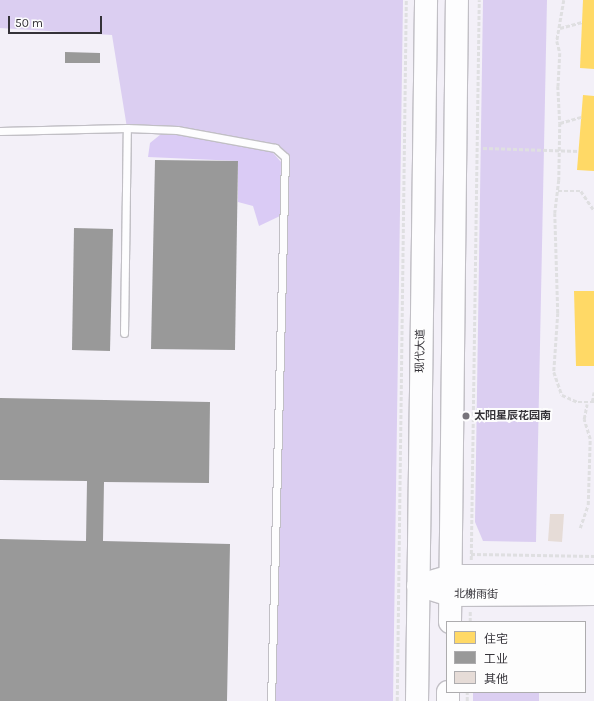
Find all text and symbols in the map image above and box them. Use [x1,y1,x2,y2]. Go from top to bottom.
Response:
scale bar [10,8,104,34]
text: 50 m [15,16,43,30]
street label: 现代大道 [414,329,428,373]
place label: 太阳星辰花园南 [474,409,551,423]
marker: 太阳星辰花园南 [461,411,471,421]
street label: 北榭雨街 [454,588,498,602]
legend [446,621,586,693]
text: 住宅 [484,632,508,646]
text: 工业 [484,652,508,666]
text: 其他 [484,672,508,686]

